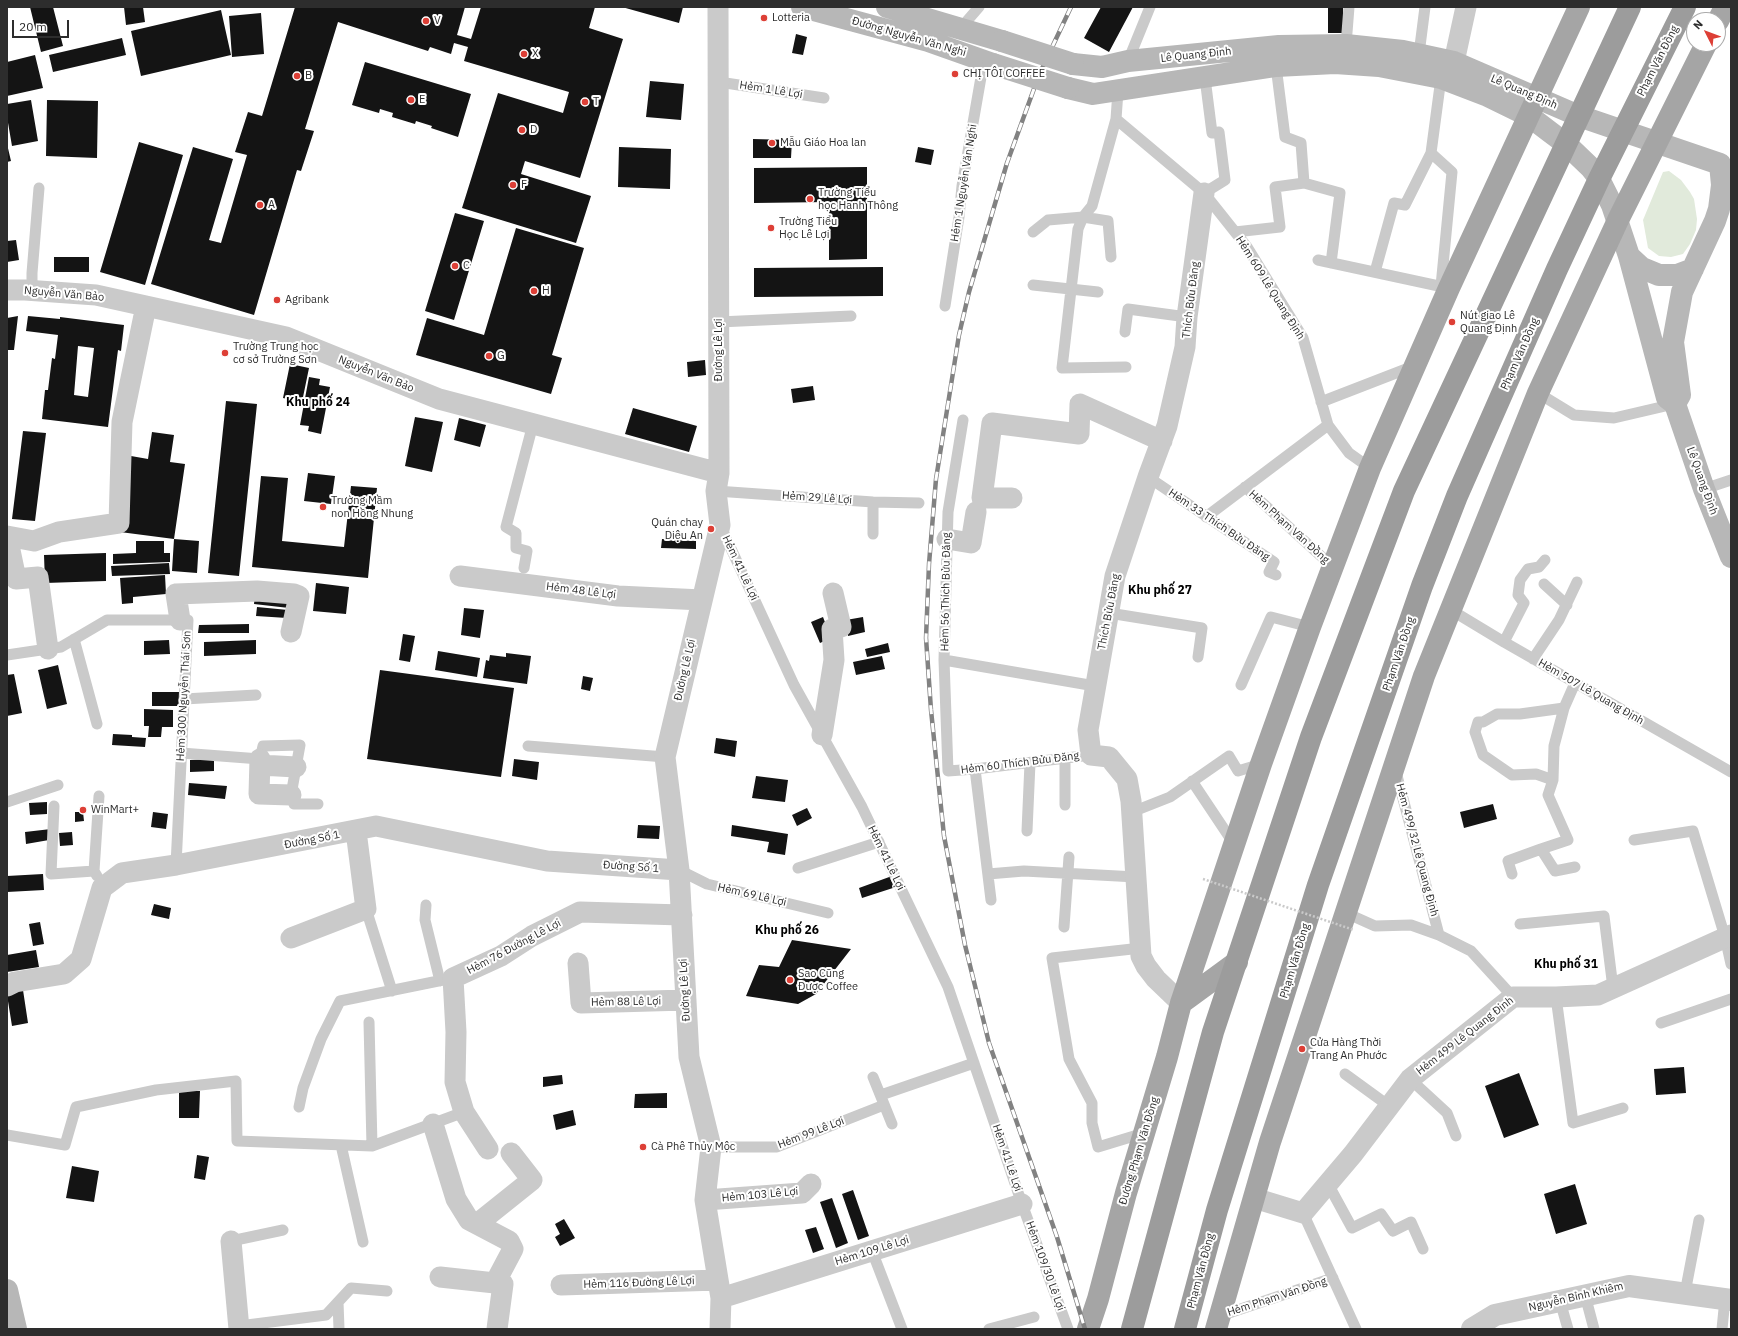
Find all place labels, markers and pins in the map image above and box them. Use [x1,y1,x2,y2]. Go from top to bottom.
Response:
place label: Lotteria [772,11,810,25]
marker: Lotteria [759,13,769,23]
place label: V [434,14,441,28]
marker: V [421,16,431,26]
place label: X [532,47,539,61]
marker: X [519,49,529,59]
place label: CHỊ TÔI COFFEE [963,67,1045,81]
place label: B [305,69,312,83]
marker: CHỊ TÔI COFFEE [950,69,960,79]
marker: B [292,71,302,81]
place label: E [419,93,425,107]
marker: E [406,95,416,105]
place label: T [593,95,599,109]
marker: T [580,97,590,107]
place label: D [530,123,537,137]
marker: D [517,125,527,135]
place label: Mẫu Giáo Hoa lan [780,136,866,150]
marker: Mẫu Giáo Hoa lan [767,138,777,148]
place label: F [521,178,527,192]
marker: F [508,180,518,190]
place label: Trường Tiểu học Hanh Thông [818,186,898,212]
marker: Trường Tiểu học Hanh Thông [805,194,815,204]
place label: A [268,198,275,212]
marker: A [255,200,265,210]
place label: Trường Tiểu Học Lê Lợi [779,215,837,241]
marker: Trường Tiểu Học Lê Lợi [766,223,776,233]
place label: C [463,259,470,273]
marker: C [450,261,460,271]
place label: H [542,284,550,298]
marker: H [529,286,539,296]
place label: Agribank [285,293,329,307]
marker: Agribank [272,295,282,305]
place label: Nút giao Lê Quang Định [1460,309,1517,335]
marker: Nút giao Lê Quang Định [1447,317,1457,327]
place label: Trường Trung học cơ sở Trường Sơn [233,340,319,366]
marker: Trường Trung học cơ sở Trường Sơn [220,348,230,358]
place label: G [497,349,505,363]
marker: G [484,351,494,361]
place label: Trường Mầm non Hồng Nhung [331,494,413,520]
marker: Trường Mầm non Hồng Nhung [318,502,328,512]
place label: Quán chay Diệu An [651,516,703,542]
marker: Quán chay Diệu An [706,524,716,534]
place label: WinMart+ [91,803,139,817]
marker: WinMart+ [78,805,88,815]
place label: Sao Cũng Được Coffee [798,967,858,993]
marker: Sao Cũng Được Coffee [785,975,795,985]
place label: Cửa Hàng Thời Trang An Phước [1310,1036,1387,1062]
marker: Cửa Hàng Thời Trang An Phước [1297,1044,1307,1054]
place label: Cà Phê Thủy Mộc [651,1140,735,1154]
marker: Cà Phê Thủy Mộc [638,1142,648,1152]

